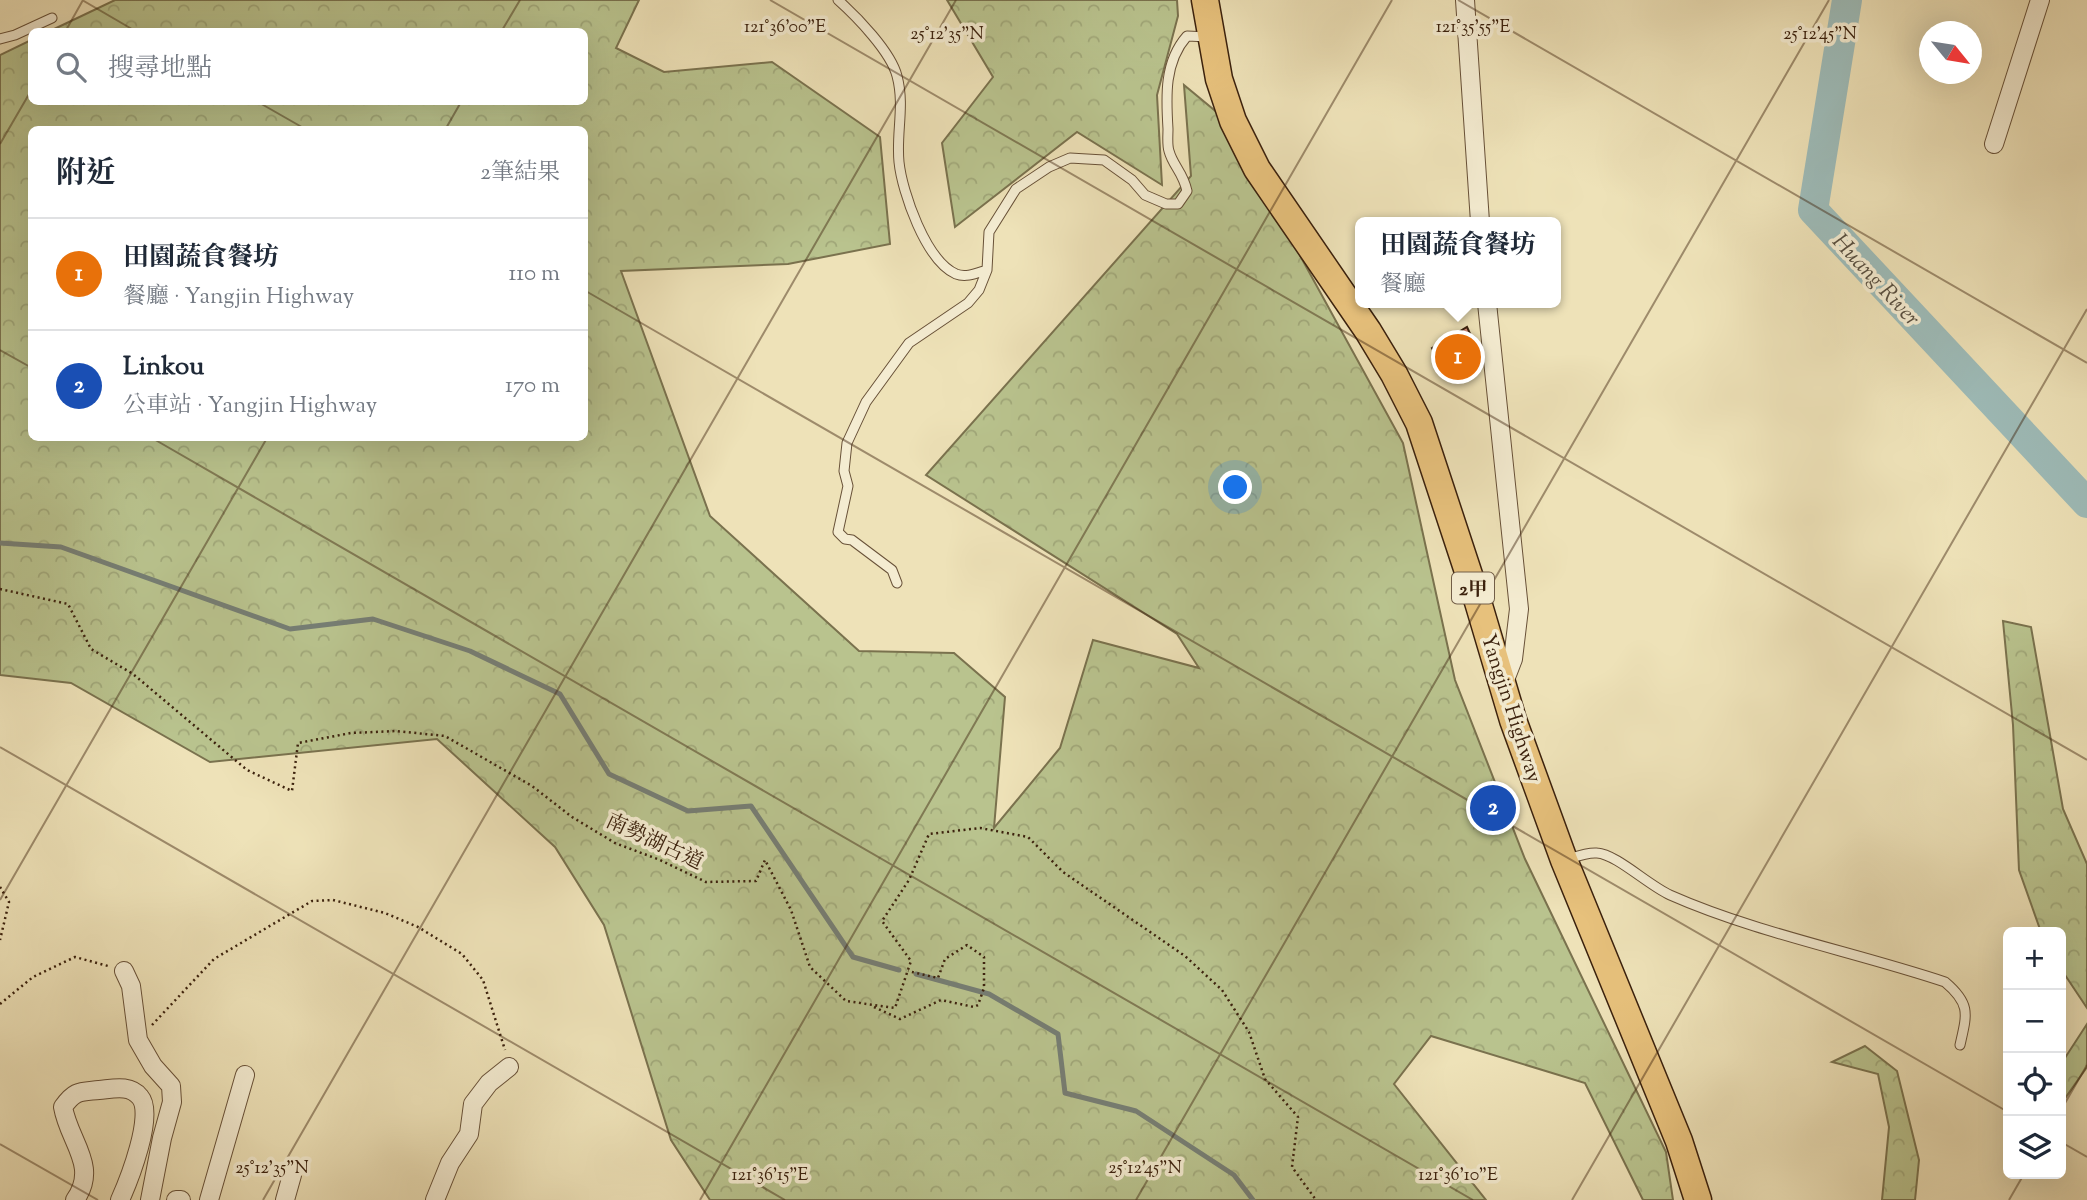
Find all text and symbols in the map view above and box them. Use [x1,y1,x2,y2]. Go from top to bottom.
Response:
text: 121°36'00"E [744,15,826,41]
text: 121°35'55"E [1436,15,1510,41]
north arrow [1919,21,1982,84]
text: 25°12'35"N [910,22,984,48]
text: 25°12'45"N [1783,22,1857,48]
search box [28,28,588,105]
icon: search [52,48,90,86]
text: 搜尋地點 [108,51,212,88]
text: 附近 [56,153,116,196]
text: 2筆結果 [480,157,560,190]
popup [1355,217,1561,308]
water label: Huang River [1824,227,1927,334]
text: 田園蔬食餐坊 [1380,228,1536,265]
text: 田園蔬食餐坊 [123,240,279,277]
text: 1 [75,258,83,291]
text: 110 m [509,258,560,291]
text: 餐廳 [1380,269,1426,302]
text: 餐廳 · Yangjin Highway [123,281,354,314]
pin: 1 [1435,331,1481,383]
text: Linkou [123,349,204,386]
text: 2 [74,370,84,403]
text: 170 m [505,370,560,403]
text: 公車站 · Yangjin Highway [123,390,377,423]
your location [1218,470,1252,504]
road number: 2甲 [1452,572,1494,604]
street label: Yangjin Highway [1472,630,1548,787]
pin: 2 [1470,782,1516,834]
street label: 南勢湖古道 [600,807,708,879]
map controls [2003,927,2066,1179]
button: + [2003,927,2066,990]
button: − [2003,990,2066,1053]
button: locate [2003,1053,2066,1116]
button: layers [2003,1116,2066,1179]
text: 25°12'35"N [235,1156,309,1182]
text: 25°12'45"N [1108,1156,1182,1182]
text: 121°36'15"E [731,1163,809,1189]
text: 121°36'10"E [1418,1163,1498,1189]

